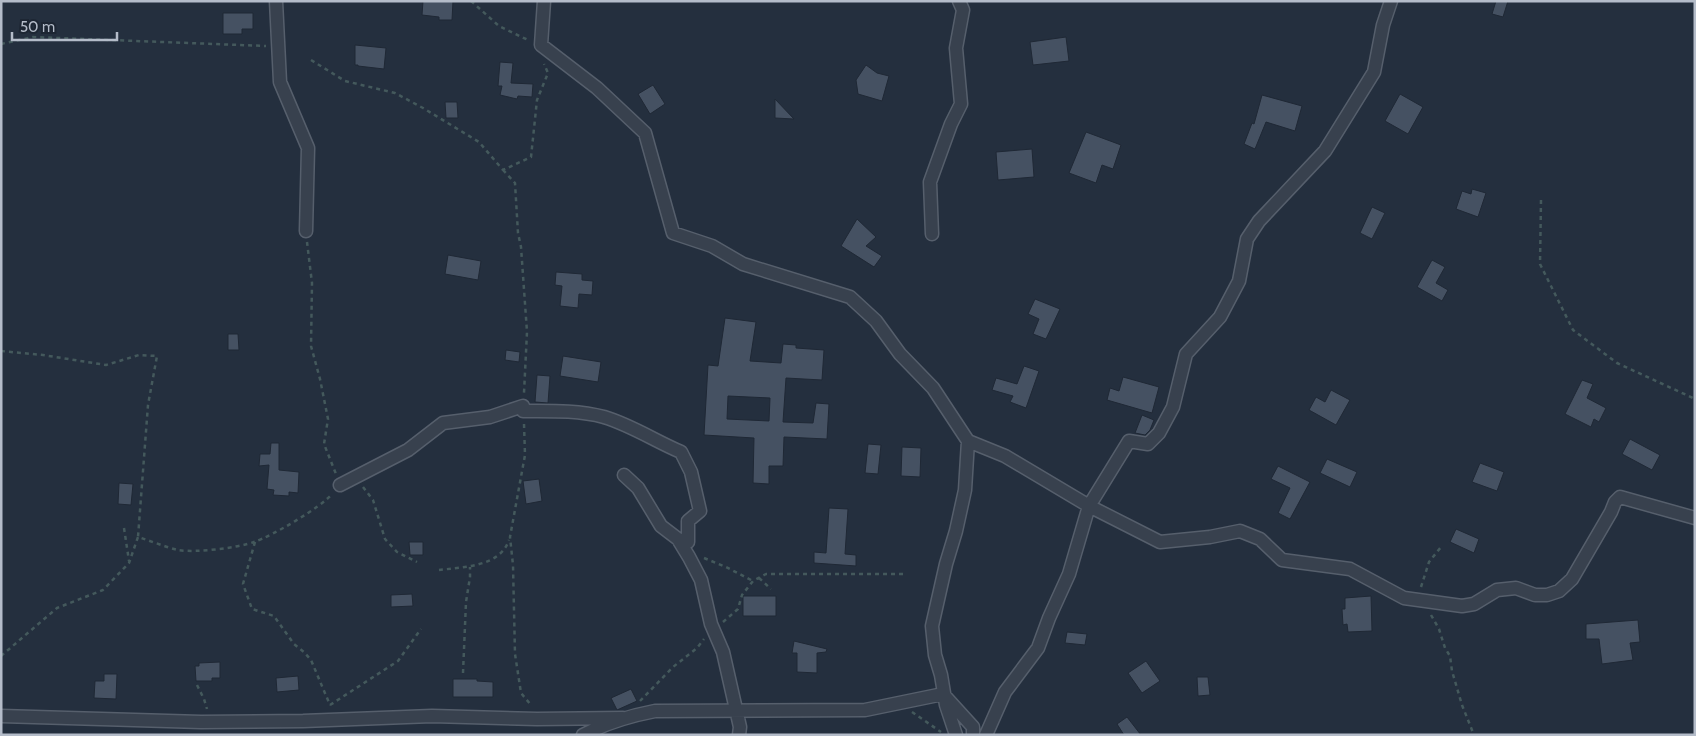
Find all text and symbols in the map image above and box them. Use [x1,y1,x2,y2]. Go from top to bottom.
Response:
scale bar [12,10,118,42]
text: 50 m [20,18,55,36]

